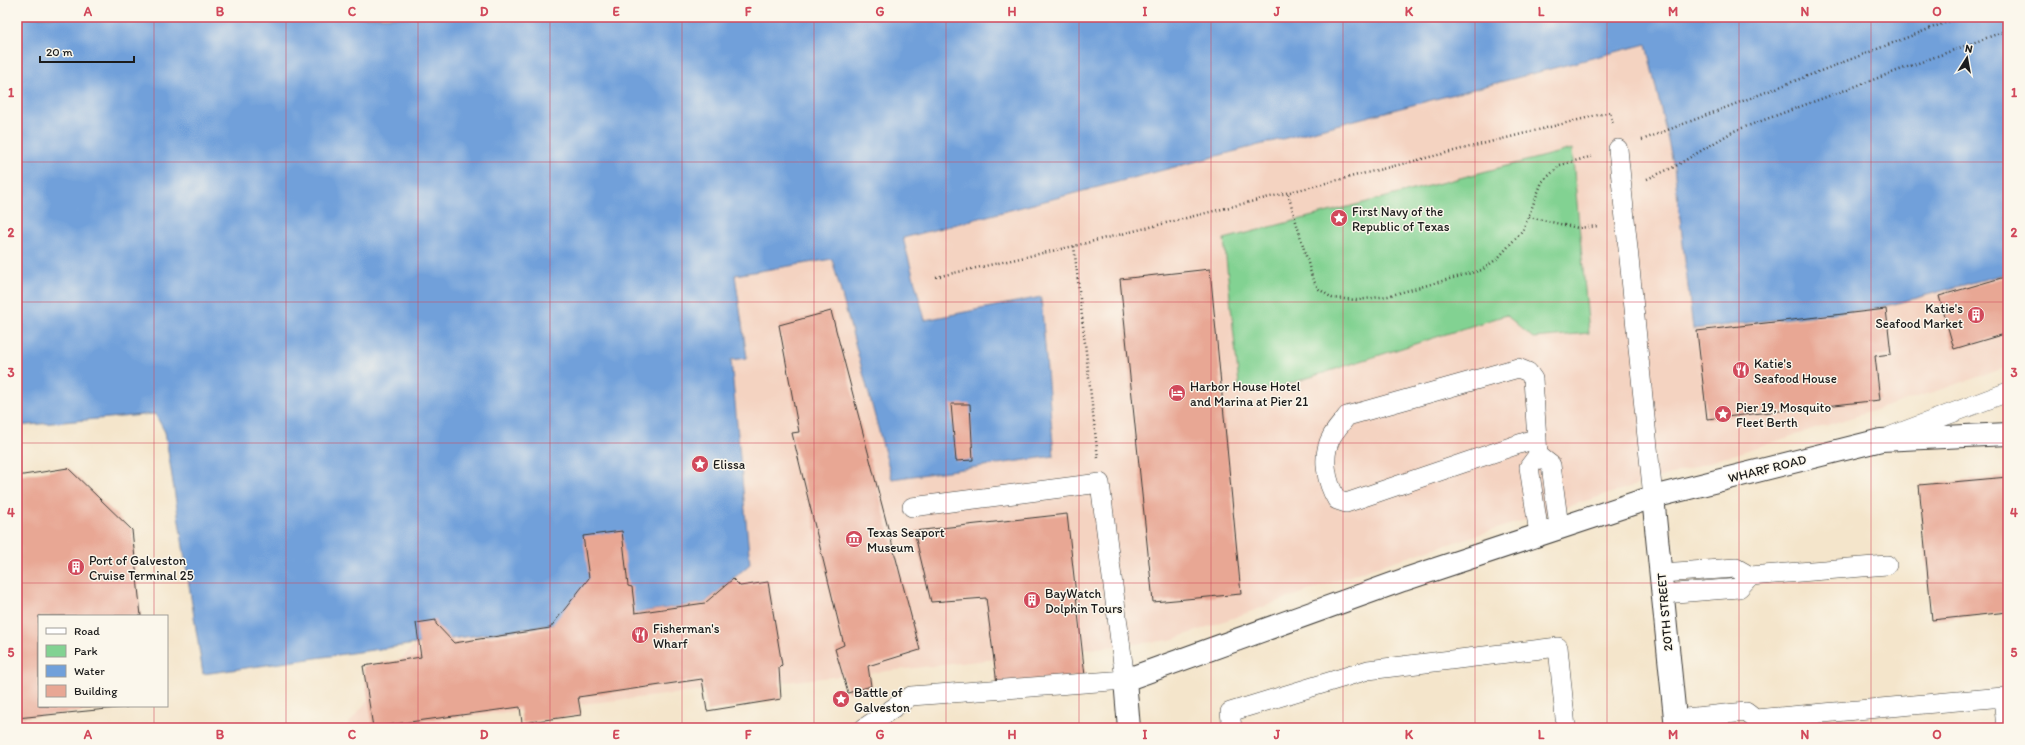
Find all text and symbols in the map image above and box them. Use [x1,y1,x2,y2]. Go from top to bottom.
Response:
text: A [83,4,93,19]
text: B [216,4,225,19]
text: C [348,4,357,19]
text: D [480,4,489,19]
text: E [612,4,620,19]
text: F [745,4,752,19]
text: G [876,4,885,19]
text: H [1008,4,1017,19]
text: I [1143,4,1148,19]
text: J [1273,4,1281,19]
text: K [1405,4,1414,19]
text: L [1538,4,1545,19]
text: M [1668,4,1678,19]
text: N [1801,4,1810,19]
text: O [1932,4,1942,19]
scale bar [40,38,134,64]
north arrow [1947,38,1987,78]
text: N [1964,42,1974,56]
text: 20 m [46,45,73,59]
text: 1 [8,85,14,100]
text: 1 [2011,85,2017,100]
place label: First Navy of the Republic of Texas [1352,204,1450,234]
place icon: First Navy of the Republic of Texas [1329,208,1349,228]
text: 2 [8,225,15,240]
text: 2 [2011,225,2018,240]
place label: Katie's Seafood Market [1875,301,1963,331]
building icon: Katie's Seafood Market [1966,305,1986,325]
place label: Katie's Seafood House [1754,356,1837,386]
restaurant icon: Katie's Seafood House [1731,360,1751,380]
text: 3 [7,365,15,380]
text: 3 [2010,365,2018,380]
place label: Harbor House Hotel and Marina at Pier 21 [1190,379,1308,409]
hotel icon: Harbor House Hotel and Marina at Pier 21 [1167,383,1187,403]
place label: Pier 19, Mosquito Fleet Berth [1736,400,1831,430]
place icon: Pier 19, Mosquito Fleet Berth [1713,404,1733,424]
street label: WHARF ROAD [1726,451,1808,485]
place icon: Elissa [690,454,710,474]
place label: Elissa [713,457,746,472]
text: 4 [7,505,15,520]
text: 4 [2010,505,2018,520]
place label: Texas Seaport Museum [867,525,945,555]
museum icon: Texas Seaport Museum [844,529,864,549]
place label: Port of Galveston Cruise Terminal 25 [89,553,194,583]
building icon: Port of Galveston Cruise Terminal 25 [66,557,86,577]
street label: 20TH STREET [1654,572,1675,652]
place label: BayWatch Dolphin Tours [1045,586,1123,616]
building icon: BayWatch Dolphin Tours [1022,590,1042,610]
legend [38,615,168,707]
place label: Fisherman's Wharf [653,621,720,651]
text: Road [74,624,100,638]
restaurant icon: Fisherman's Wharf [630,625,650,645]
text: Park [74,644,98,658]
text: 5 [8,645,15,660]
text: 5 [2011,645,2018,660]
text: Water [74,664,105,678]
text: Building [74,684,118,698]
place label: Battle of Galveston [854,685,910,715]
place icon: Battle of Galveston [831,689,851,709]
text: A [83,727,93,742]
text: B [216,727,225,742]
text: C [348,727,357,742]
text: D [480,727,489,742]
text: E [612,727,620,742]
text: F [745,727,752,742]
text: G [876,727,885,742]
text: H [1008,727,1017,742]
text: I [1143,727,1148,742]
text: J [1273,727,1281,742]
text: K [1405,727,1414,742]
text: L [1538,727,1545,742]
text: M [1668,727,1678,742]
text: N [1801,727,1810,742]
text: O [1932,727,1942,742]

